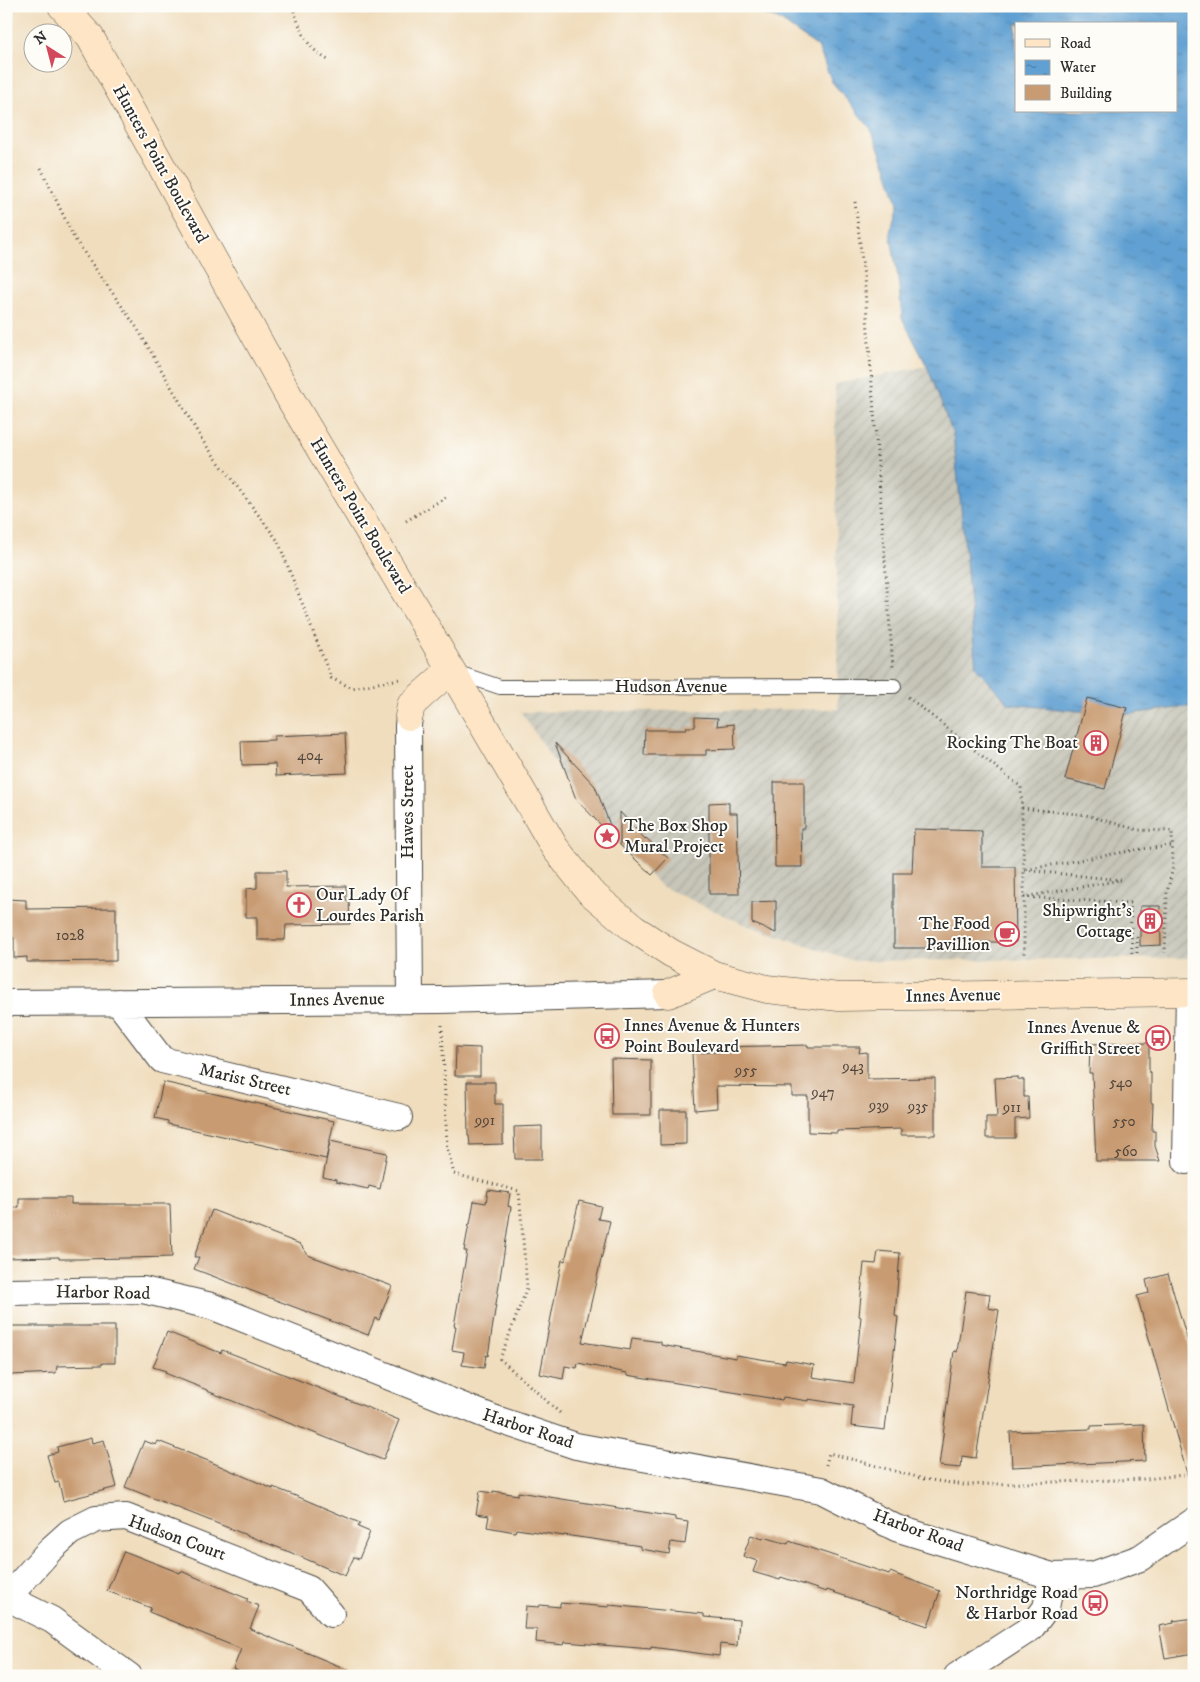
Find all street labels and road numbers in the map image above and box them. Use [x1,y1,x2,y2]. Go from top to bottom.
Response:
street label: Hunters Point Boulevard [107,81,213,247]
street label: Hunters Point Boulevard [305,434,415,598]
street label: Hudson Avenue [615,676,727,698]
street label: Hawes Street [397,765,419,859]
street label: Innes Avenue [905,984,1001,1008]
street label: Innes Avenue [289,988,385,1012]
street label: Marist Street [197,1059,293,1101]
street label: Harbor Road [56,1281,150,1305]
street label: Harbor Road [480,1404,576,1454]
street label: Harbor Road [870,1505,966,1557]
street label: Hudson Court [125,1510,229,1566]

